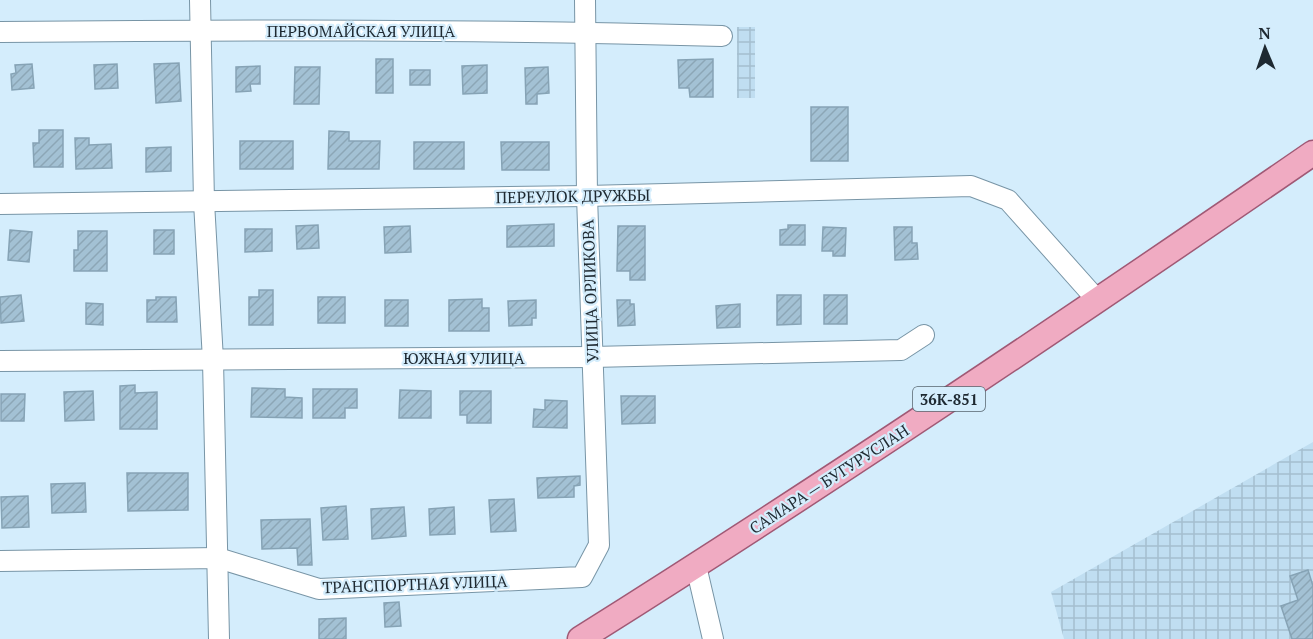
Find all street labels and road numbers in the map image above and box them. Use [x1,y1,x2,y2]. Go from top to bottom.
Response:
street label: ПЕРВОМАЙСКАЯ УЛИЦА [267,20,455,42]
street label: ПЕРЕУЛОК ДРУЖБЫ [496,184,651,208]
street label: УЛИЦА ОРЛИКОВА [576,219,604,363]
street label: ЮЖНАЯ УЛИЦА [403,347,525,369]
road number: 36К-851 [913,387,985,411]
street label: САМАРА — БУГУРУСЛАН [745,419,913,539]
street label: ТРАНСПОРТНАЯ УЛИЦА [322,570,508,598]

